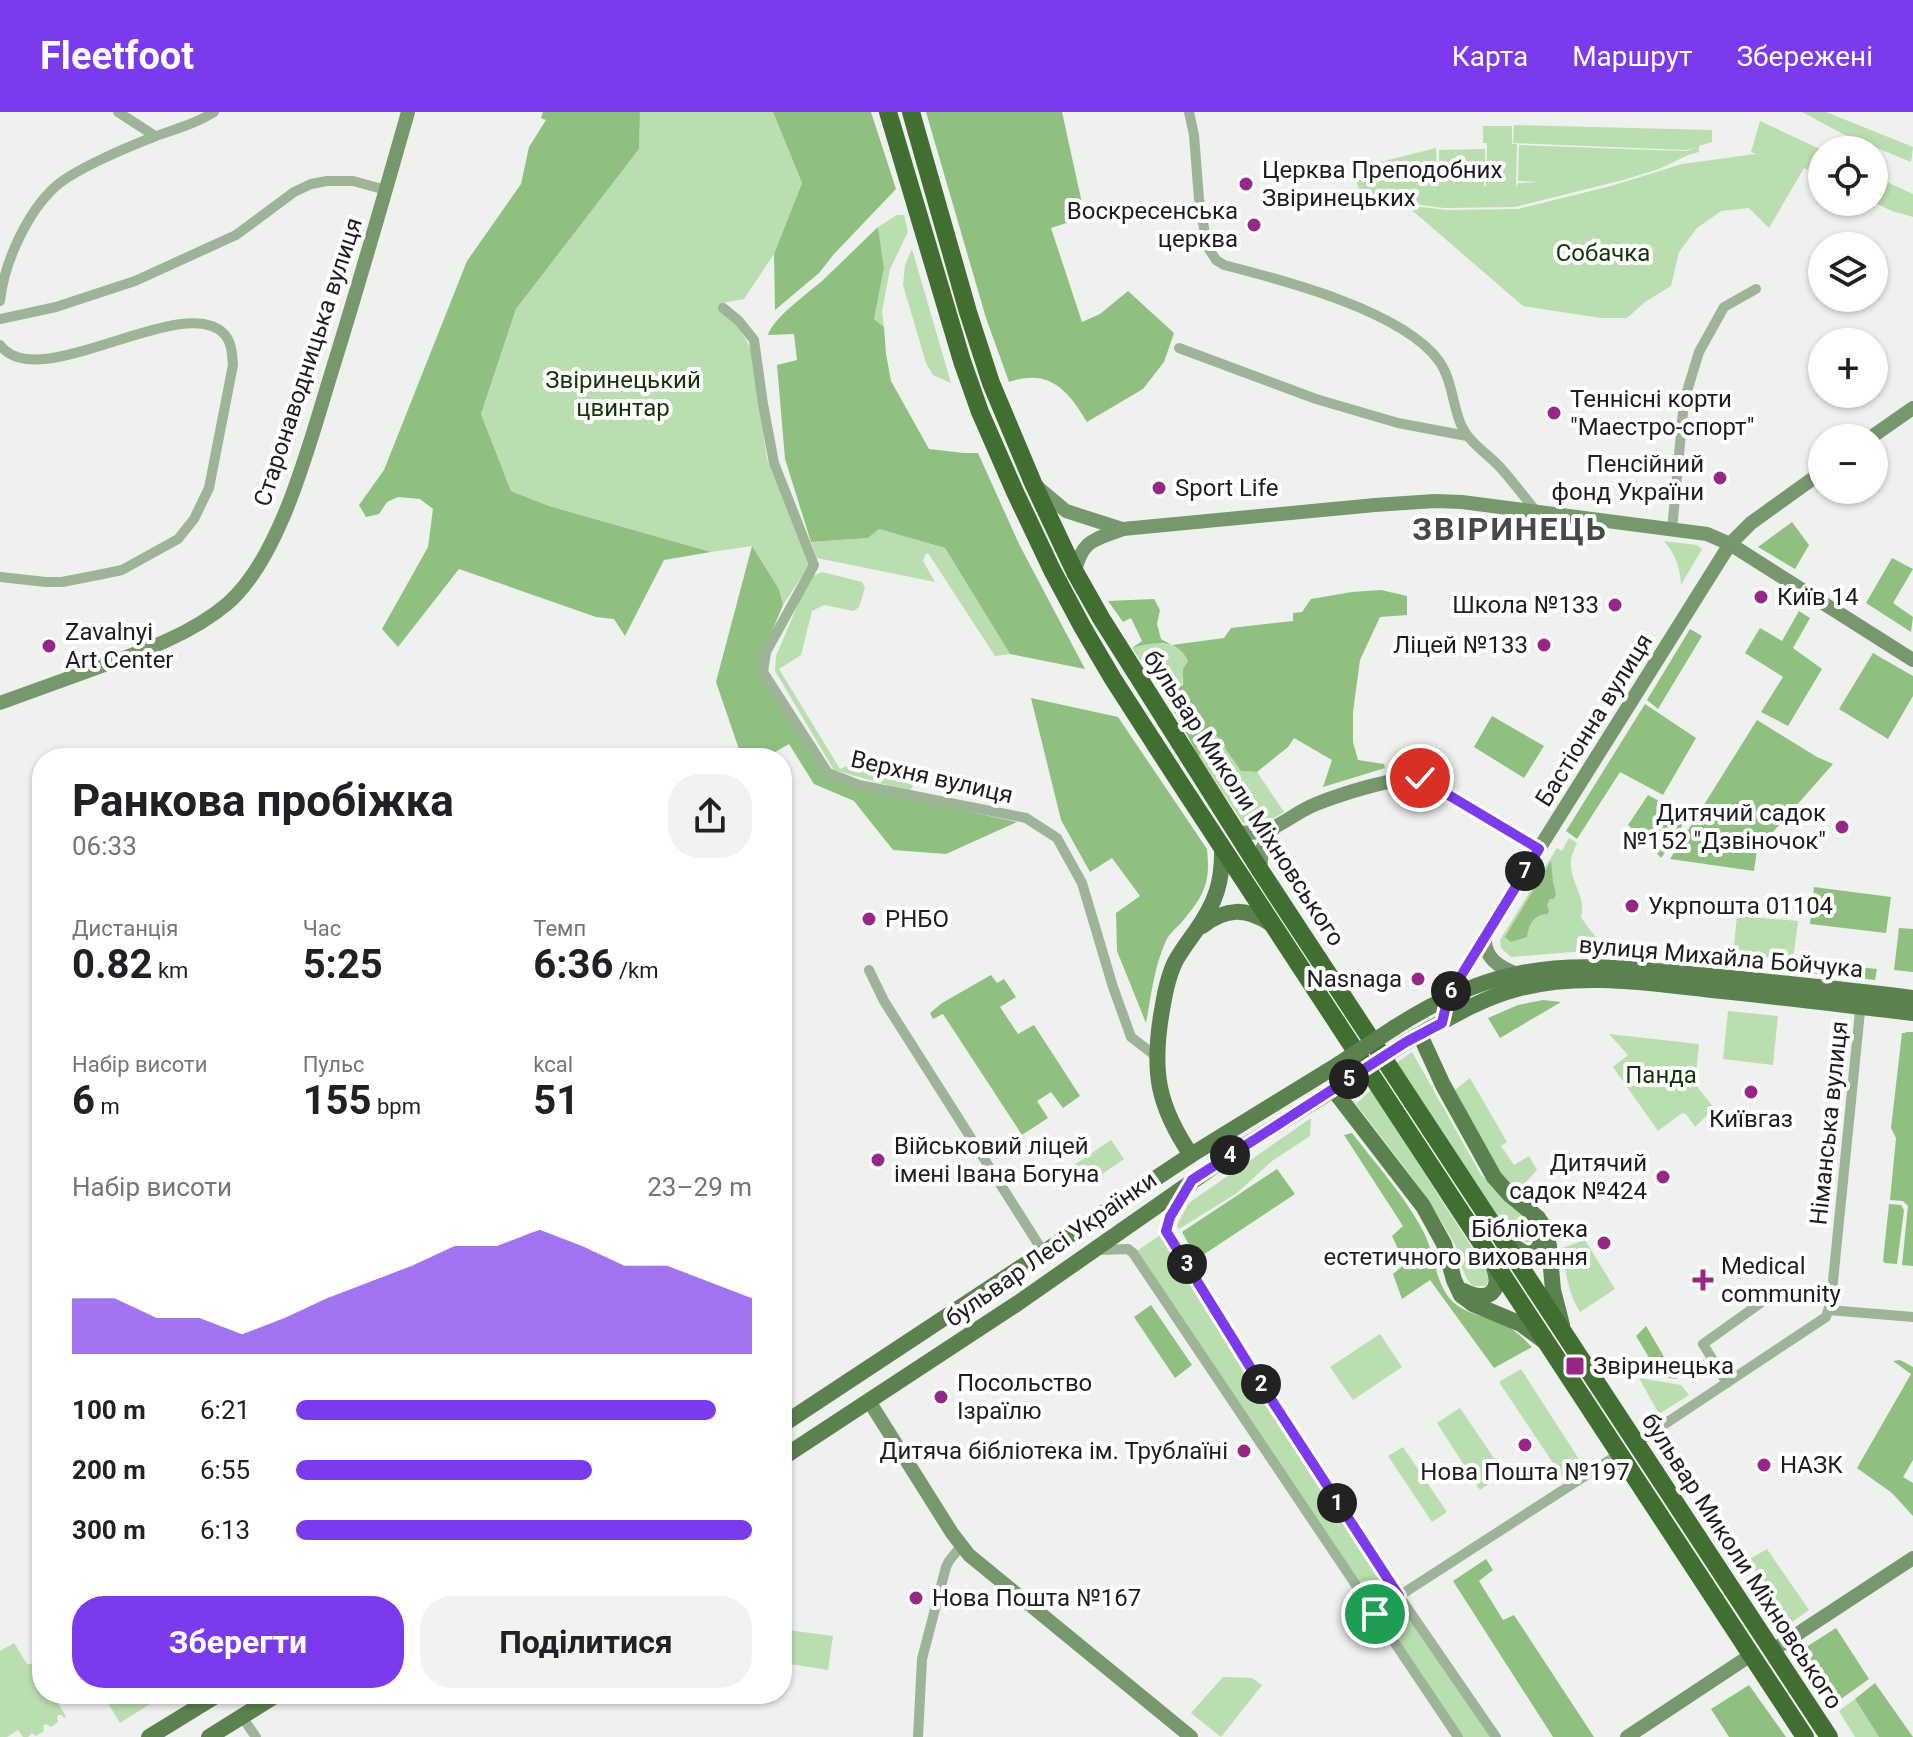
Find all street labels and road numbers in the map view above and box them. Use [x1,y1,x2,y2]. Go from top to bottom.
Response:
street label: Старонаводницька вулиця [248,214,368,510]
street label: Бастіонна вулиця [1530,629,1658,811]
street label: бульвар Миколи Міхновського [1138,645,1350,951]
street label: Верхня вулиця [848,745,1016,809]
street label: вулиця Михайла Бойчука [1578,931,1864,983]
street label: Німанська вулиця [1804,1020,1854,1226]
street label: бульвар Лесі Українки [940,1165,1162,1333]
street label: бульвар Миколи Міхновського [1636,1408,1848,1714]

